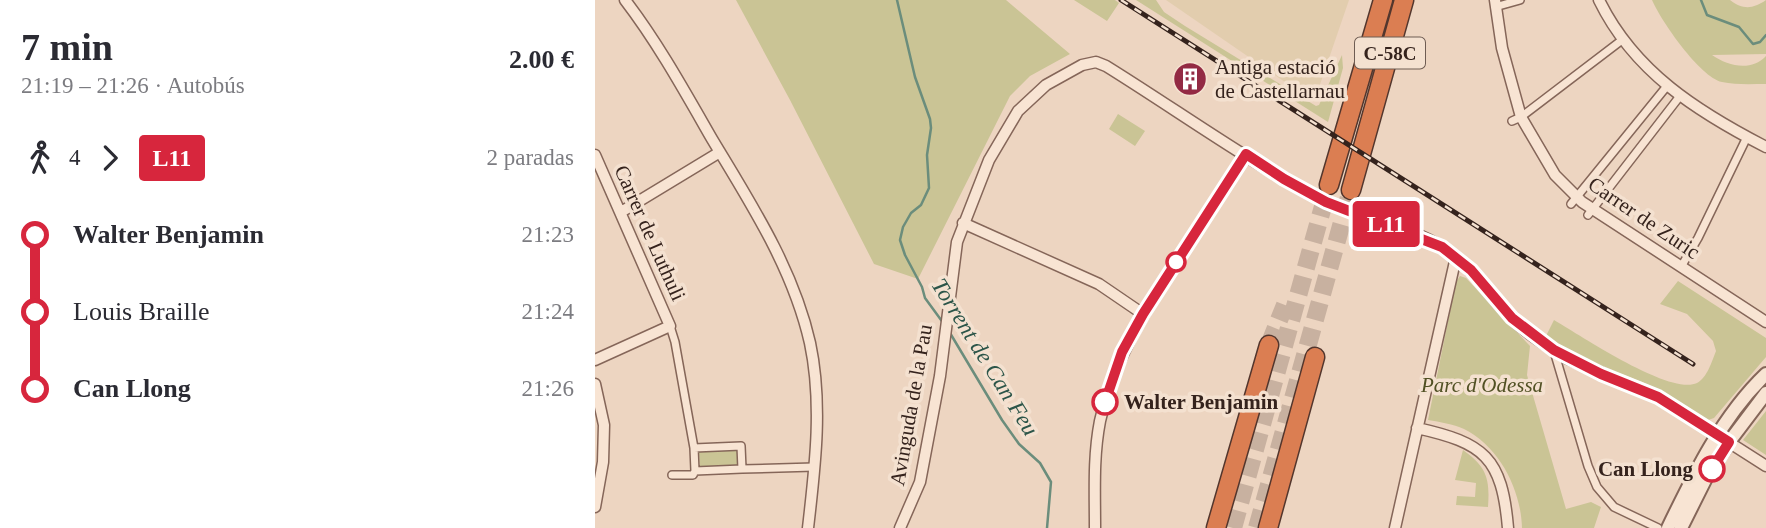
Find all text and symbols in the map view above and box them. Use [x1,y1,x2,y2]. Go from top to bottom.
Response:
text: 7 min [21,26,113,68]
road number: C-58C [1355,38,1425,68]
text: 2.00 € [509,45,574,74]
place label: Antiga estació de Castellarnau [1215,55,1346,103]
building icon: Antiga estació de Castellarnau [1171,60,1209,98]
text: 21:19 – 21:26 · Autobús [21,73,245,98]
icon: walk [21,139,59,177]
icon: forward [91,139,129,177]
text: 4 [69,145,81,170]
text: L11 [153,145,191,171]
text: 2 paradas [487,145,574,170]
street label: Carrer de Luthuli [609,162,691,305]
street label: Carrer de Zuric [1584,172,1704,264]
line badge: L11 [1346,201,1426,247]
text: L11 [1367,211,1405,237]
text: Walter Benjamin [73,220,264,249]
text: 21:23 [522,222,574,247]
unlabelled marker [1166,252,1186,272]
water label: Torrent de Can Feu [927,274,1043,440]
text: Louis Braille [73,297,209,326]
text: 21:24 [522,299,574,324]
street label: Avinguda de la Pau [885,322,937,488]
park label: Parc d'Odessa [1420,373,1543,397]
text: Can Llong [73,374,191,403]
text: 21:26 [522,376,574,401]
marker: Walter Benjamin [1092,389,1118,415]
place label: Walter Benjamin [1124,390,1279,414]
marker: Can Llong [1699,456,1725,482]
place label: Can Llong [1598,457,1693,481]

